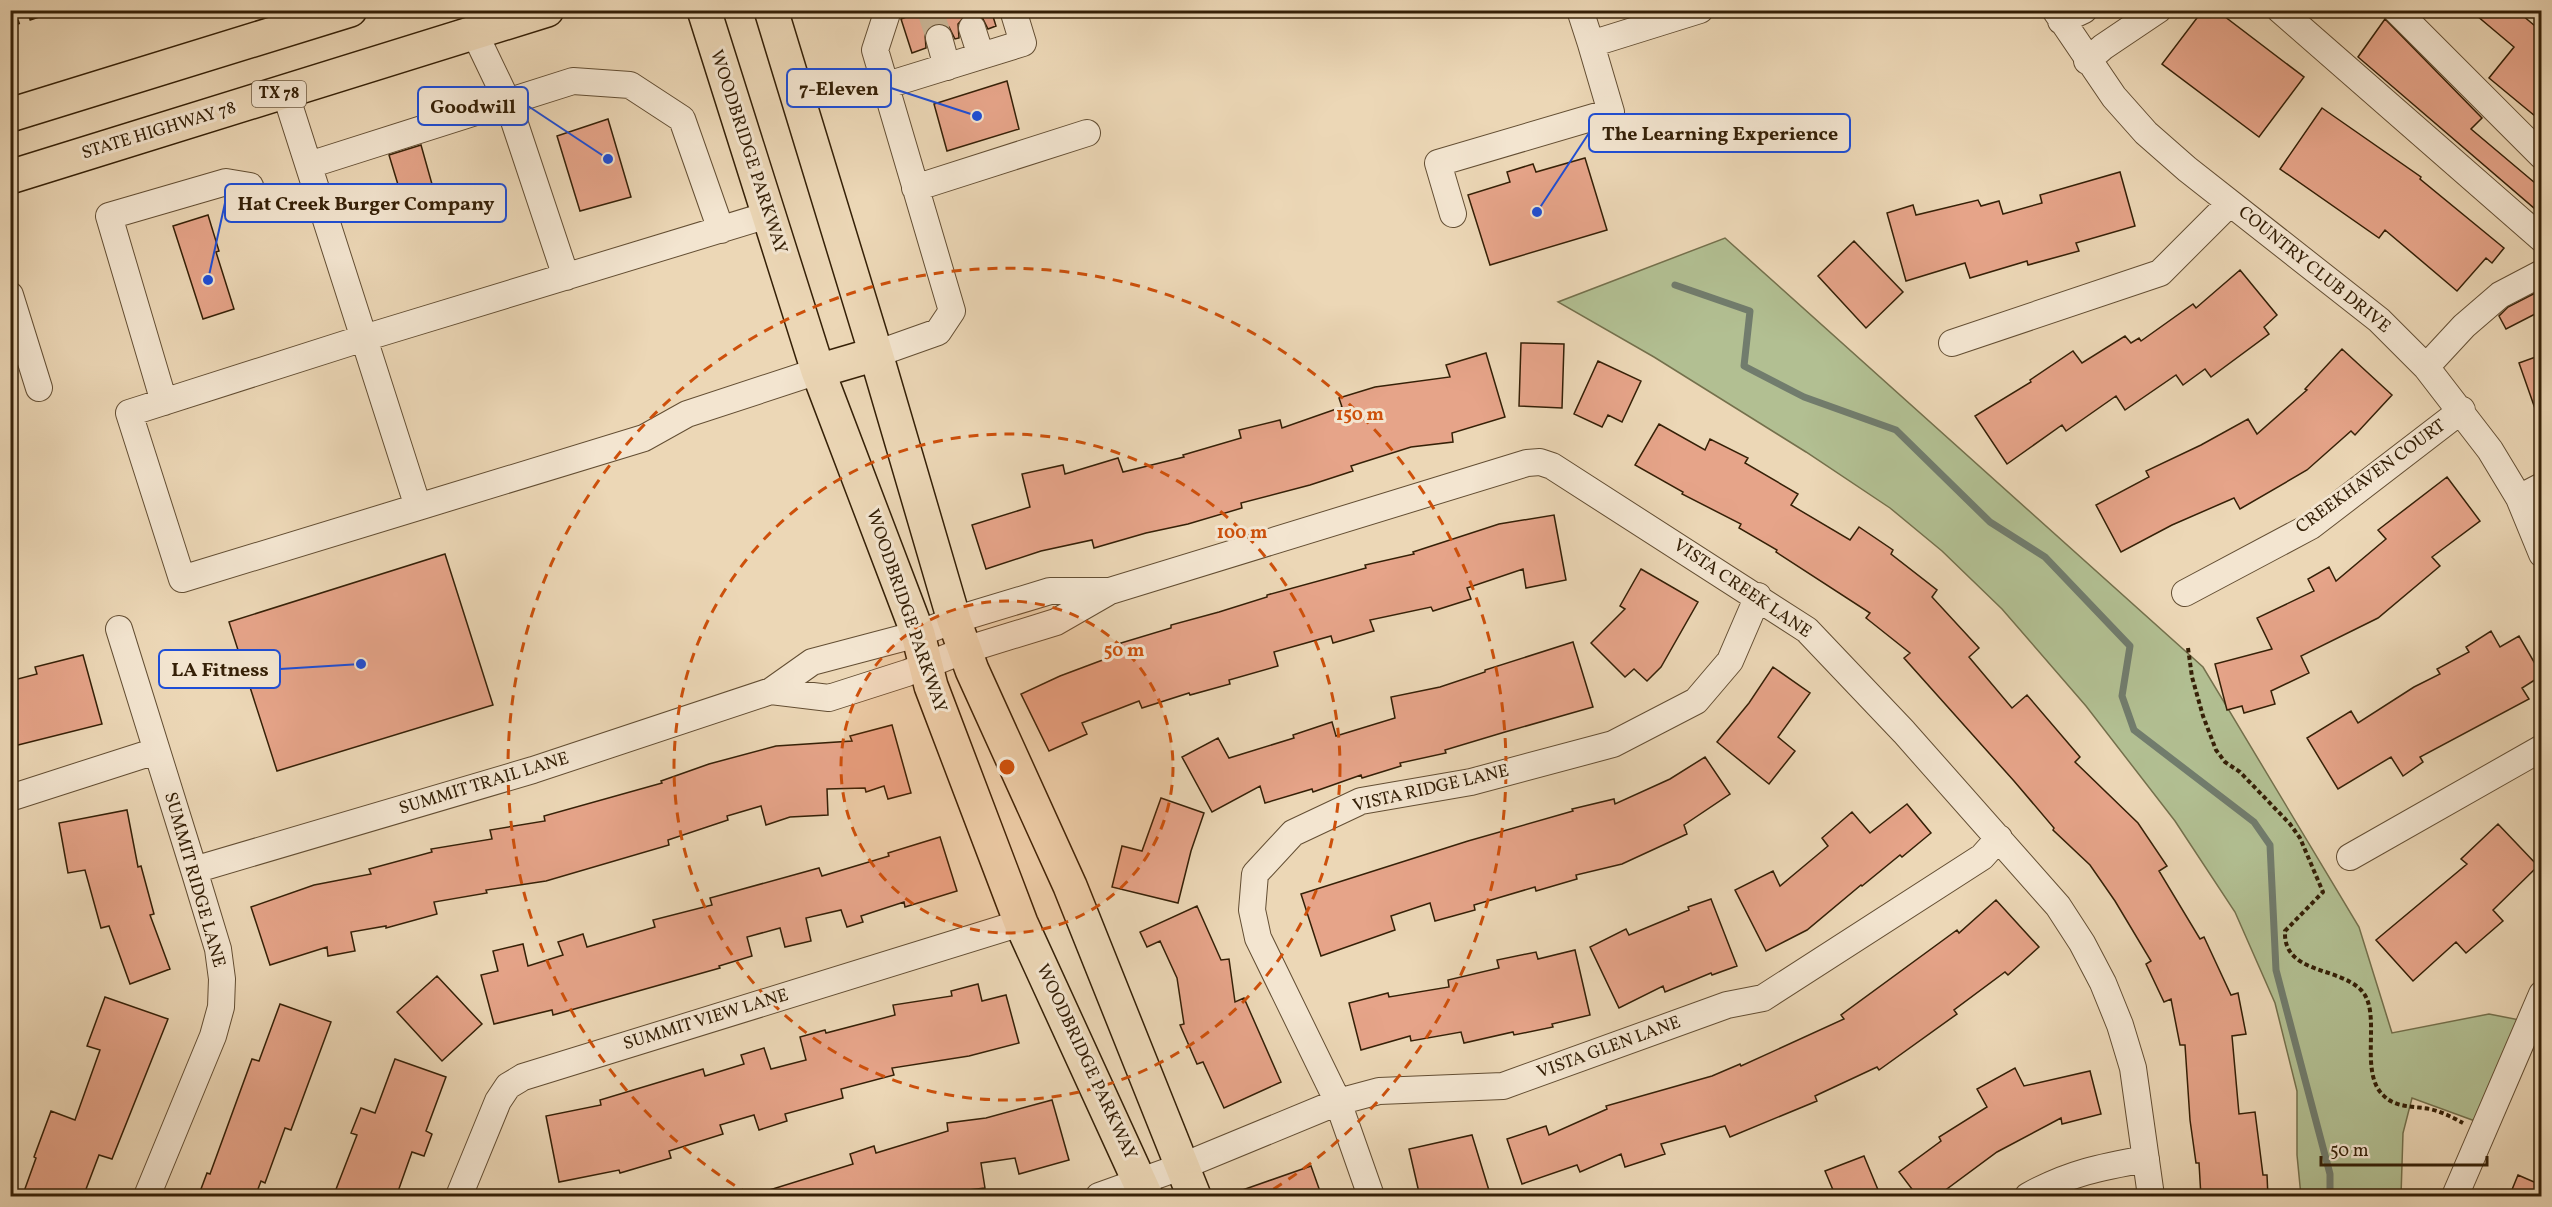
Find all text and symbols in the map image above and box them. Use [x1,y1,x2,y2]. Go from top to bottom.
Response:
street label: WOODBRIDGE PARKWAY [703,47,793,257]
callout: 7-Eleven [787,69,891,107]
text: 7-Eleven [799,76,879,104]
road number: TX 78 [252,81,306,107]
callout: Goodwill [418,87,528,125]
text: Goodwill [430,94,516,122]
street label: STATE HIGHWAY 78 [79,96,239,166]
callout: The Learning Experience [1589,114,1850,152]
text: The Learning Experience [1602,121,1838,149]
callout: Hat Creek Burger Company [225,184,506,222]
text: Hat Creek Burger Company [237,191,495,219]
street label: COUNTRY CLUB DRIVE [2232,201,2396,340]
text: 150 m [1336,403,1384,428]
street label: CREEKHAVEN COURT [2291,414,2451,540]
street label: WOODBRIDGE PARKWAY [859,506,953,716]
text: 100 m [1217,521,1267,546]
street label: VISTA CREEK LANE [1668,533,1816,645]
text: 50 m [1104,639,1144,664]
callout: LA Fitness [159,650,280,688]
text: LA Fitness [171,657,269,685]
street label: SUMMIT TRAIL LANE [396,746,572,822]
centre of rings [997,757,1017,777]
street label: VISTA RIDGE LANE [1350,759,1512,819]
street label: SUMMIT RIDGE LANE [157,789,231,971]
street label: WOODBRIDGE PARKWAY [1030,960,1142,1164]
street label: SUMMIT VIEW LANE [620,983,792,1057]
street label: VISTA GLEN LANE [1534,1010,1685,1086]
scale bar [2321,1129,2488,1167]
text: 50 m [2330,1139,2369,1164]

